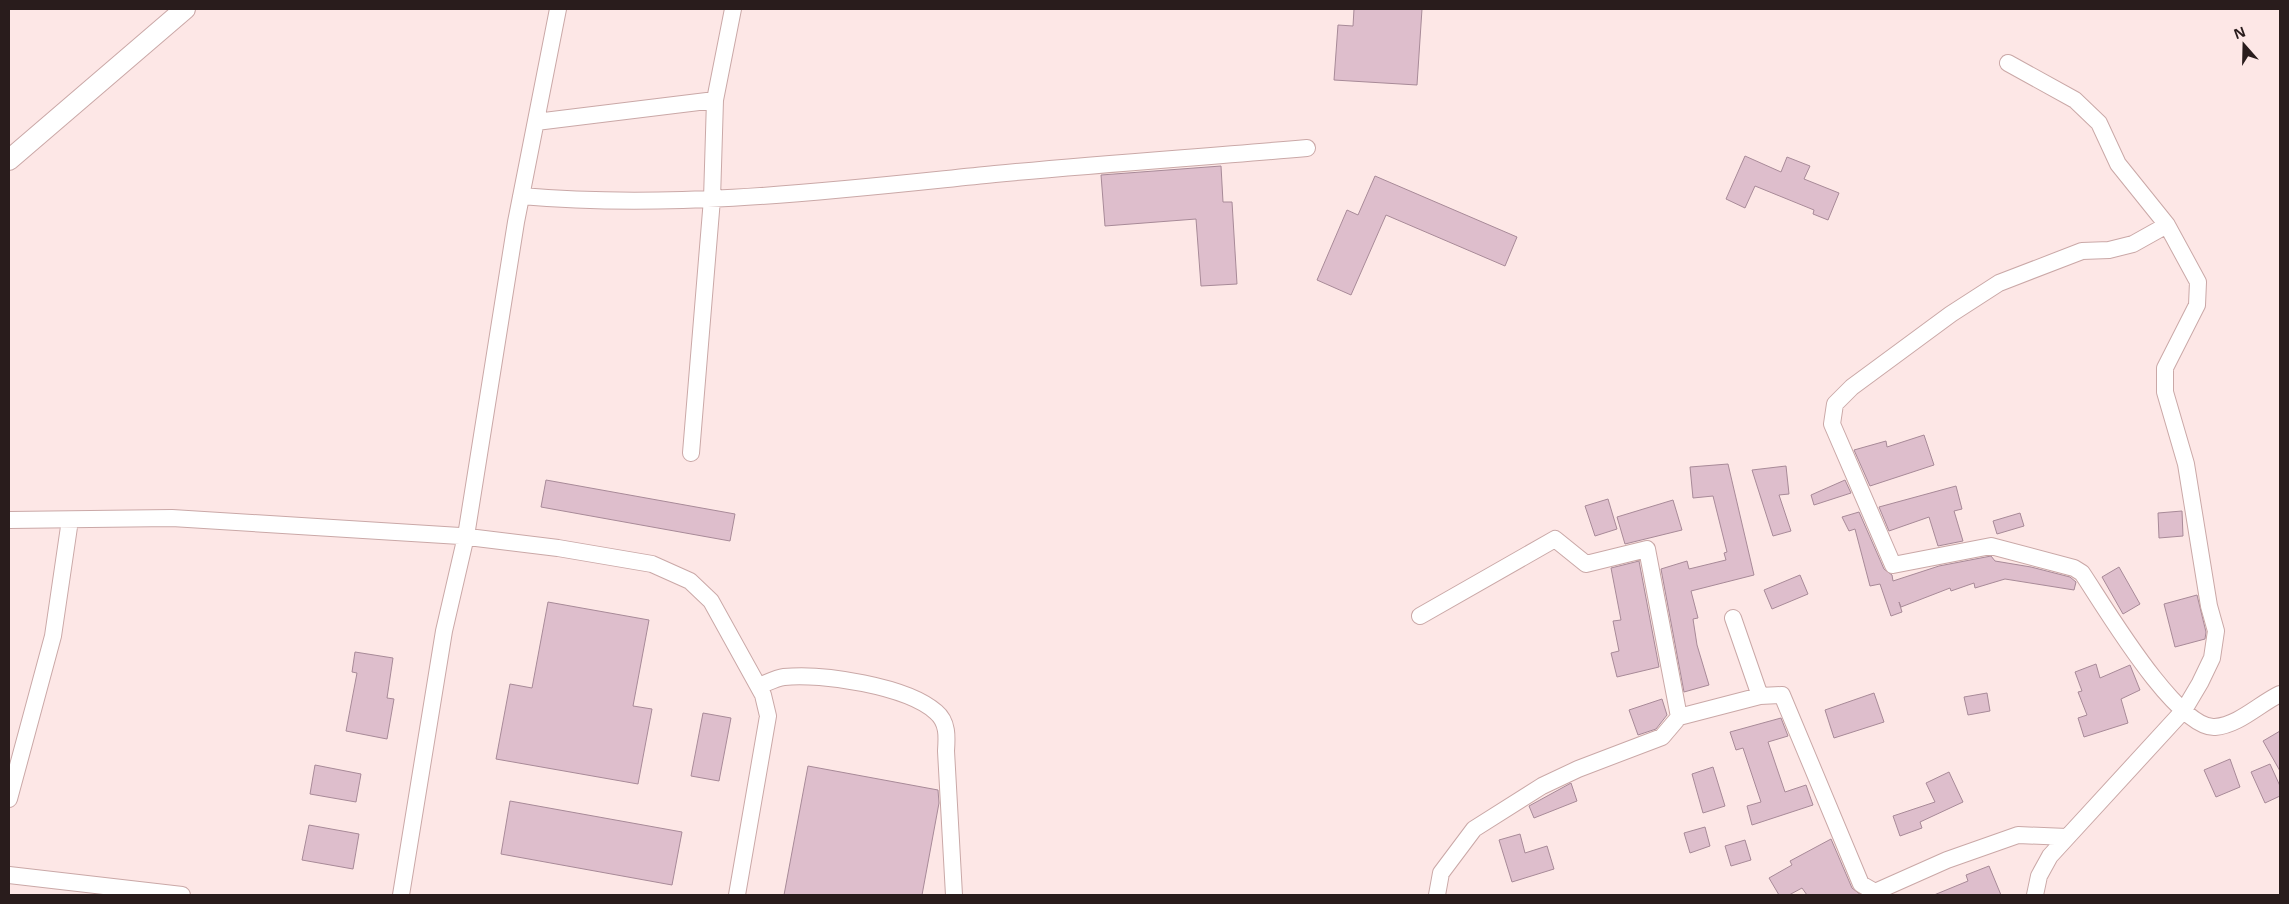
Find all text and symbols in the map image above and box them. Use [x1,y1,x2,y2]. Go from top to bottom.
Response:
north arrow [2219,20,2269,70]
text: N [2231,21,2248,43]

